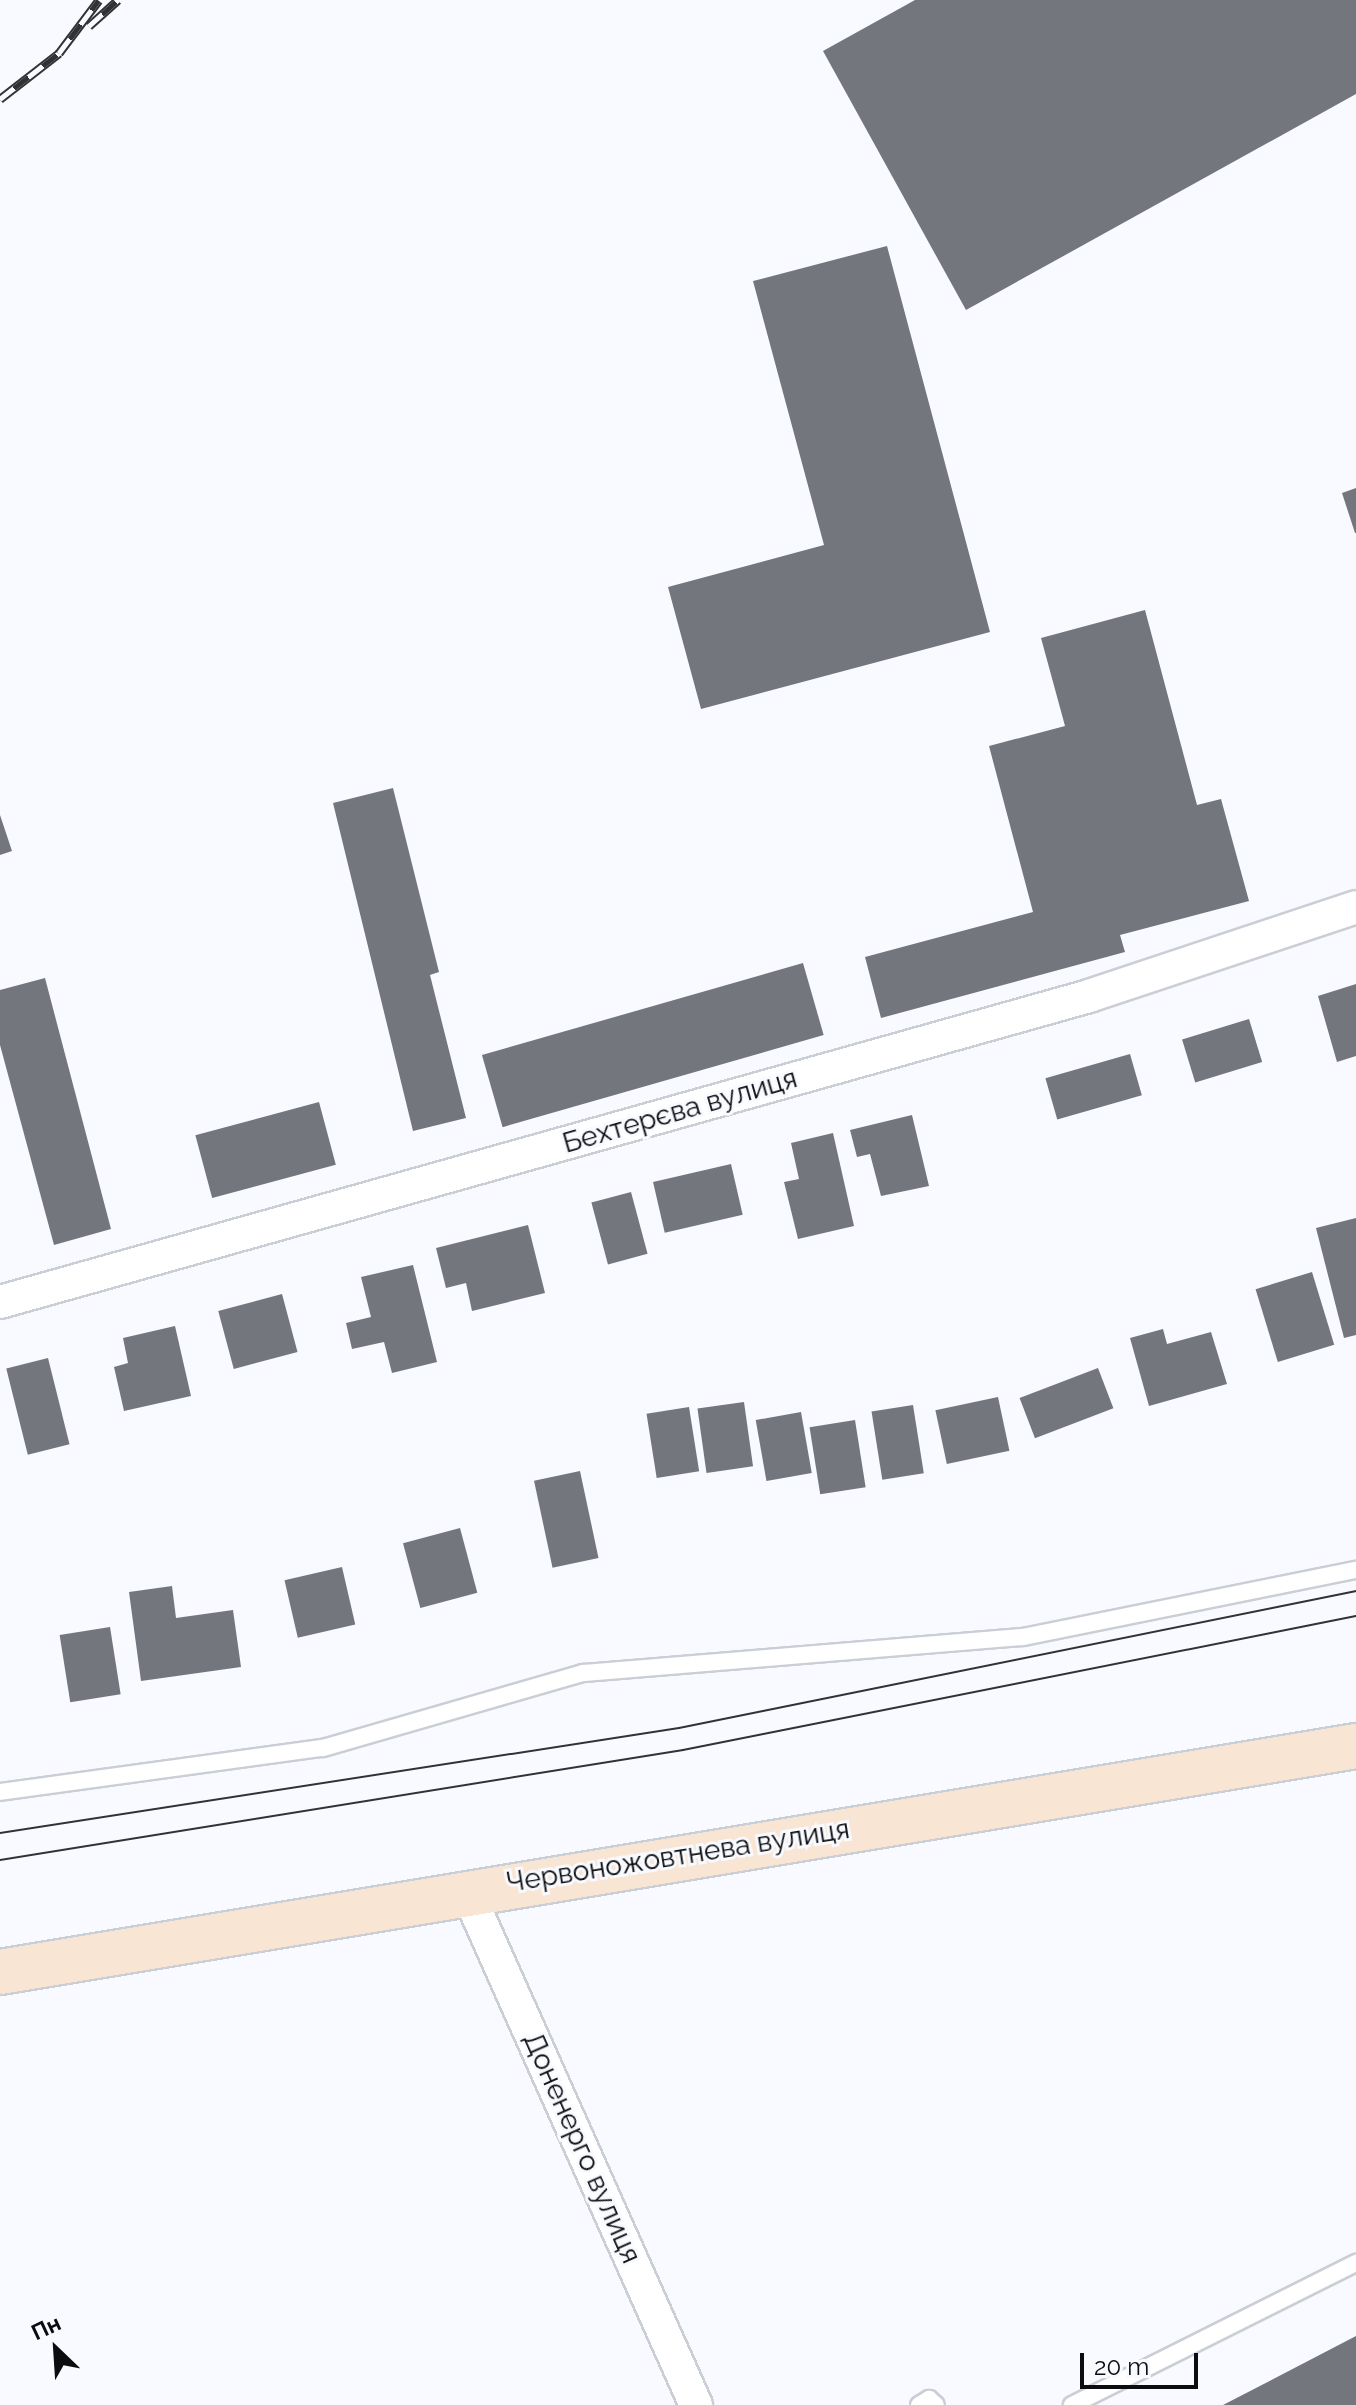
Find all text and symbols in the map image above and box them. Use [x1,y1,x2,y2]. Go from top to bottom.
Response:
street label: Бехтерєва вулиця [559,1061,801,1161]
street label: Червоножовтнева вулиця [504,1812,852,1900]
street label: Доненерго вулиця [516,2027,648,2269]
north arrow [16,2309,96,2389]
text: Пн [27,2309,65,2345]
scale bar [1084,2337,1202,2387]
text: 20 m [1094,2352,1149,2381]

